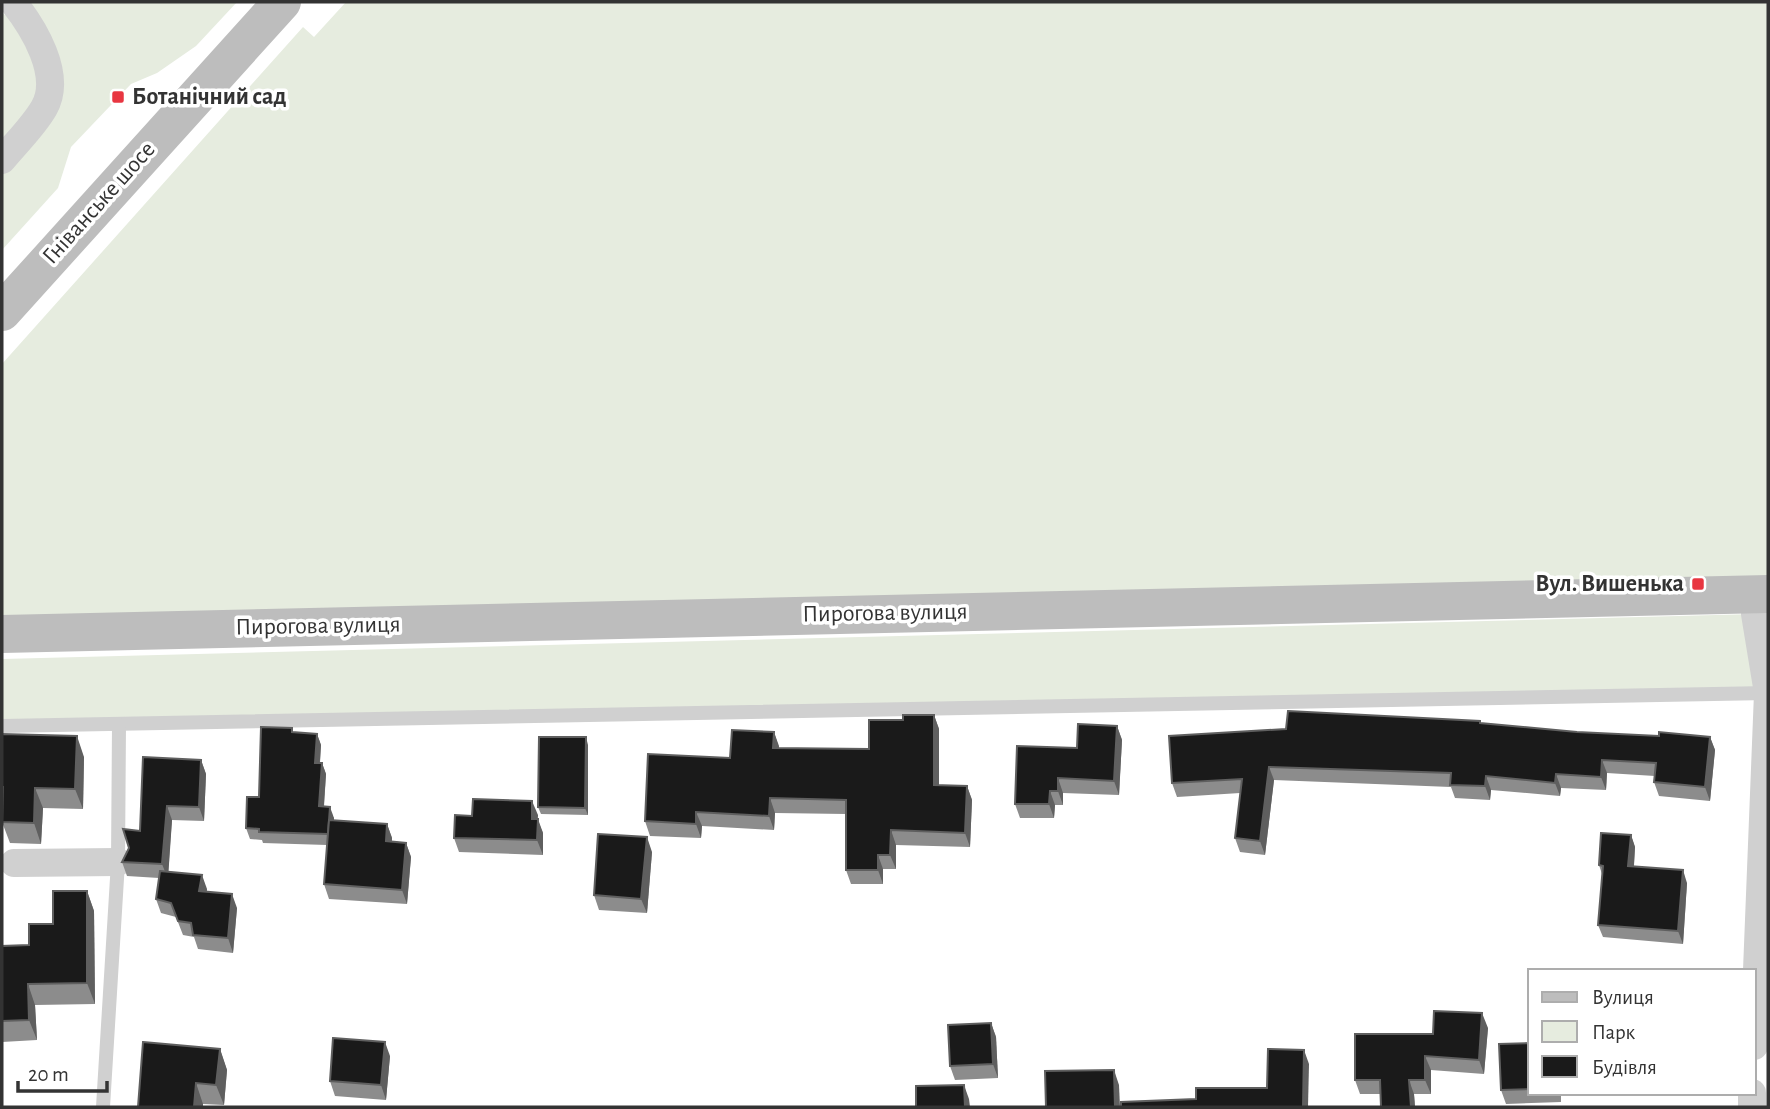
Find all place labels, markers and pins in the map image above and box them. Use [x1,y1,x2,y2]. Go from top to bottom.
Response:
place label: Ботанічний сад [132,85,287,109]
marker: Ботанічний сад [110,89,126,105]
place label: Вул. Вишенька [1535,572,1684,596]
marker: Вул. Вишенька [1690,576,1706,592]

